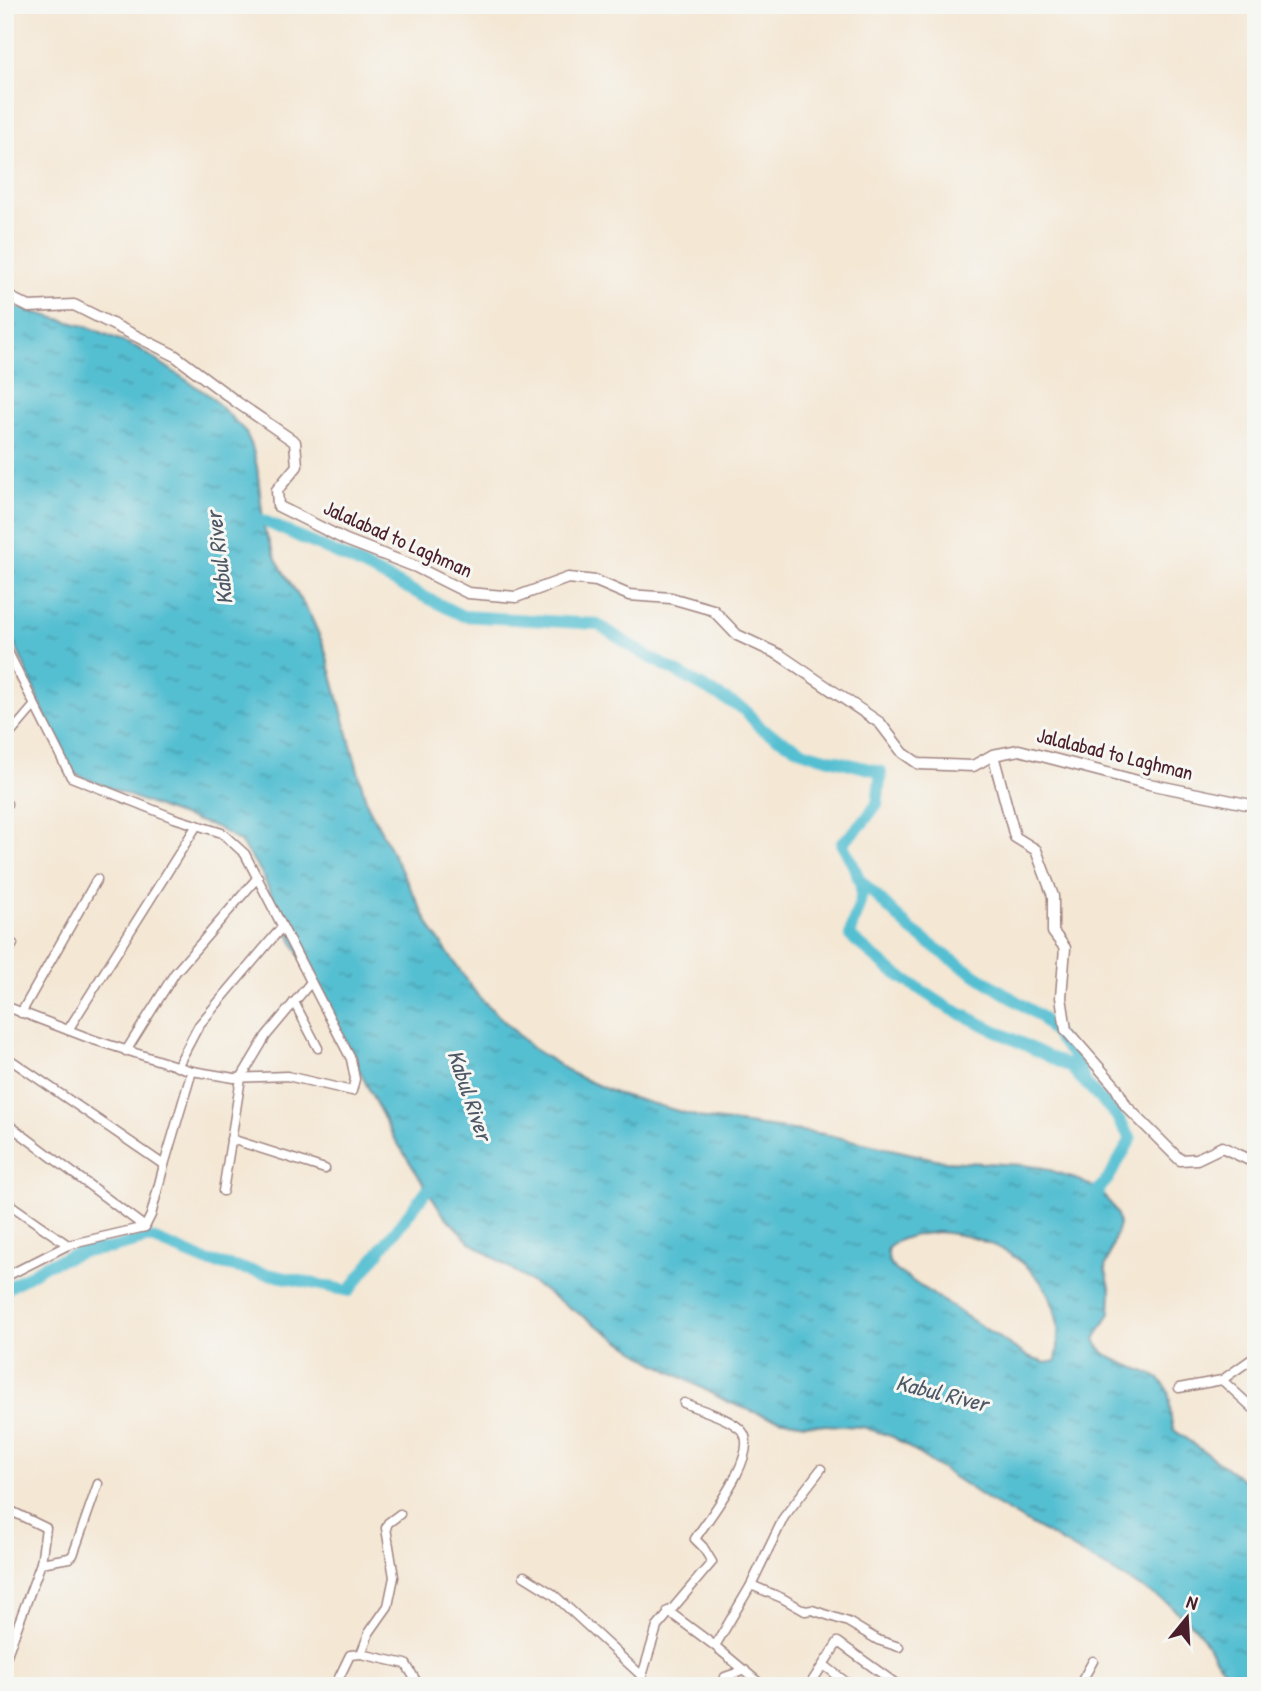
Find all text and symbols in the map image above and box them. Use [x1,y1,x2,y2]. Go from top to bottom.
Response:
street label: Jalalabad to Laghman [319,493,477,584]
water label: Kabul River [197,506,240,607]
street label: Jalalabad to Laghman [1034,720,1196,787]
water label: Kabul River [441,1045,501,1147]
water label: Kabul River [893,1366,994,1420]
north arrow [1152,1582,1222,1652]
text: N [1183,1588,1201,1616]

